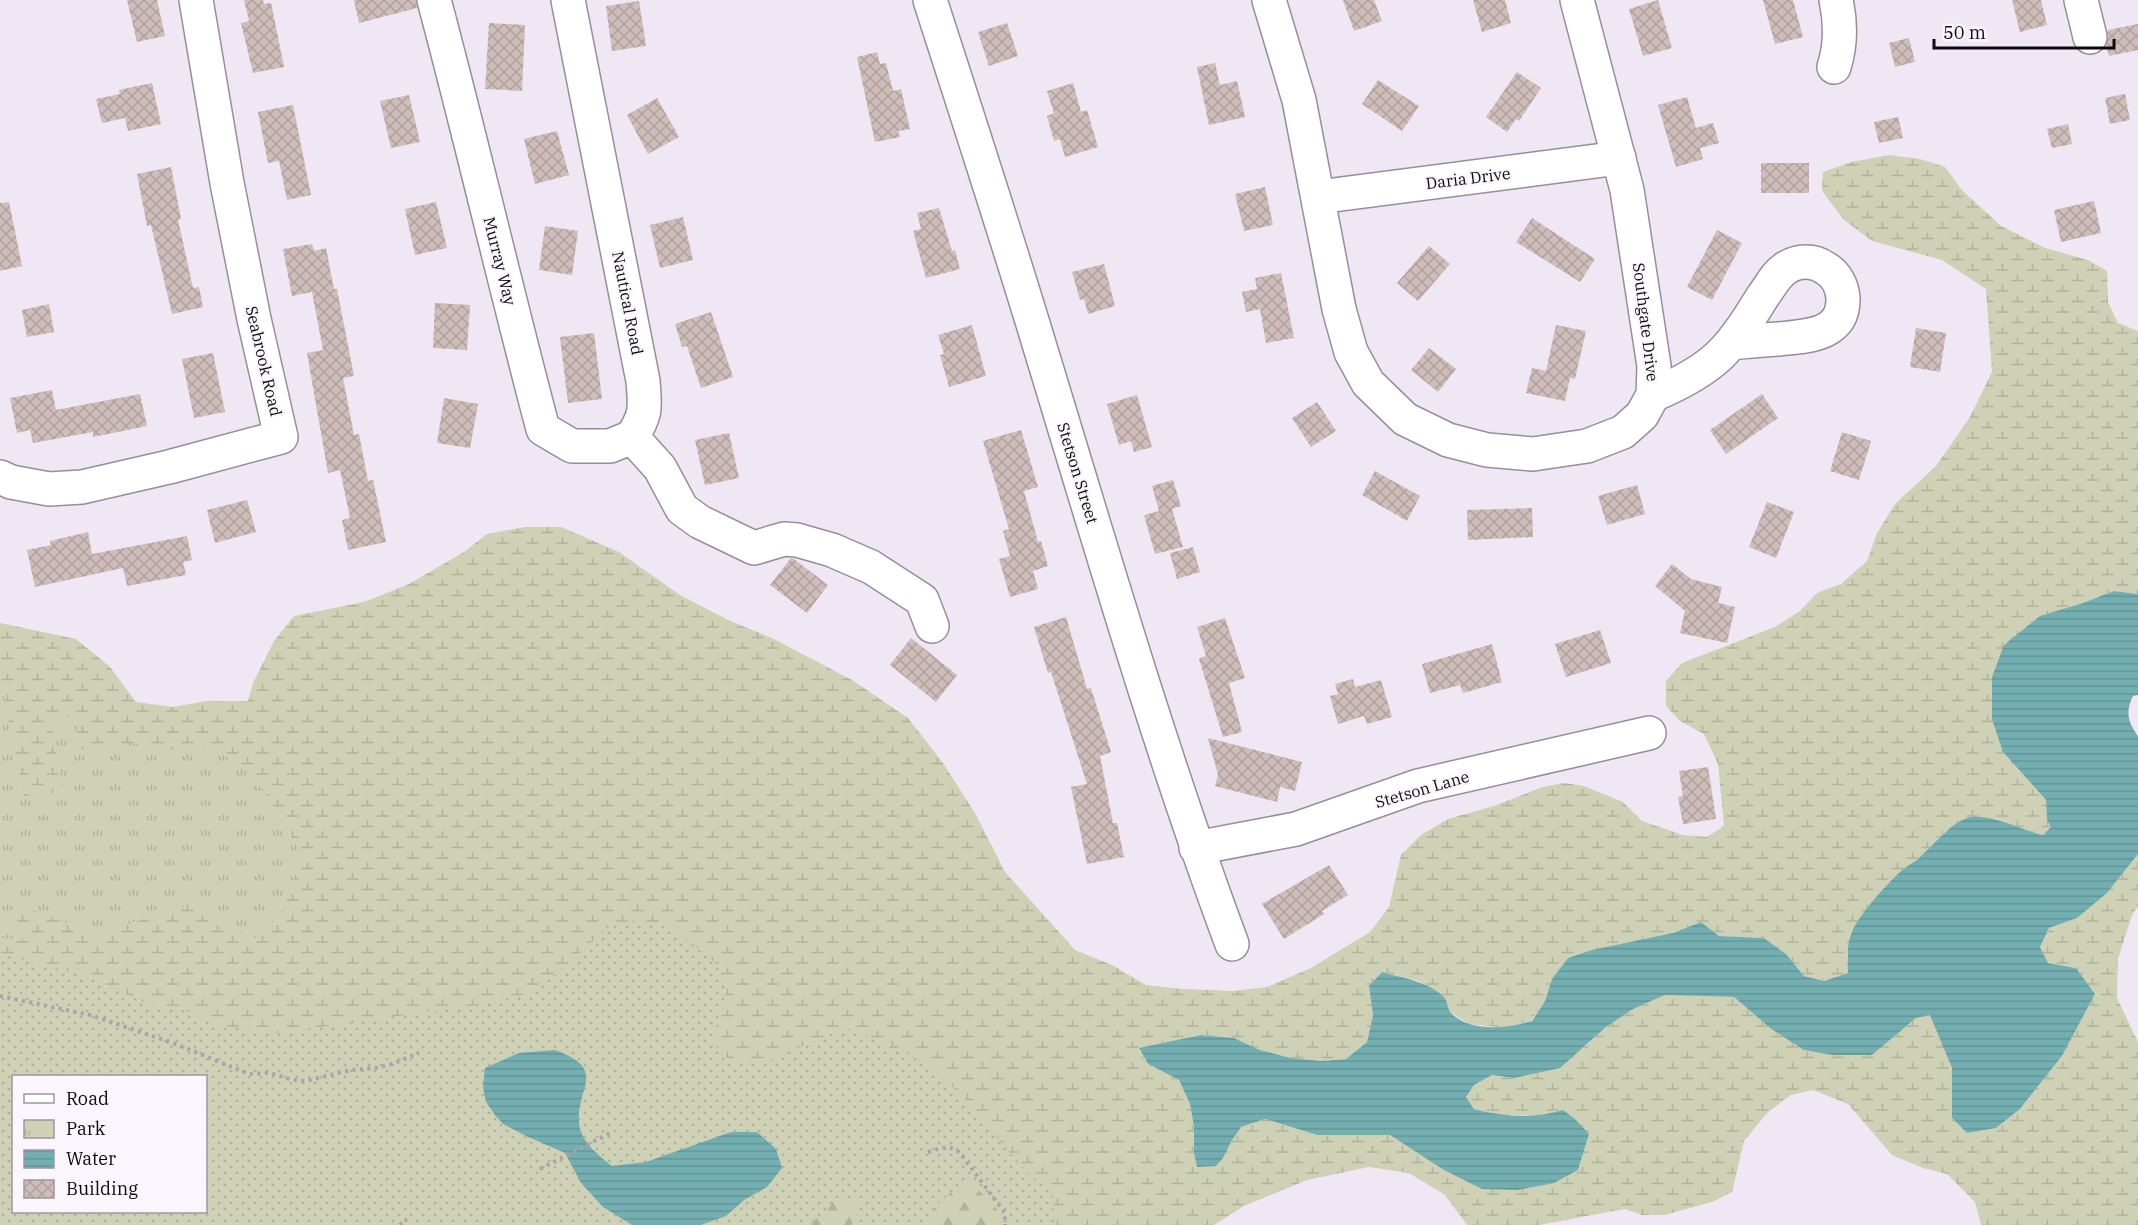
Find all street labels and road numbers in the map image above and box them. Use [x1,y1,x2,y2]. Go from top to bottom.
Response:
street label: Daria Drive [1425,163,1511,193]
street label: Murray Way [479,215,521,308]
street label: Nautical Road [608,249,648,357]
street label: Southgate Drive [1629,261,1663,383]
street label: Seabrook Road [242,304,286,418]
street label: Stetson Street [1053,420,1103,526]
street label: Stetson Lane [1373,766,1471,812]

